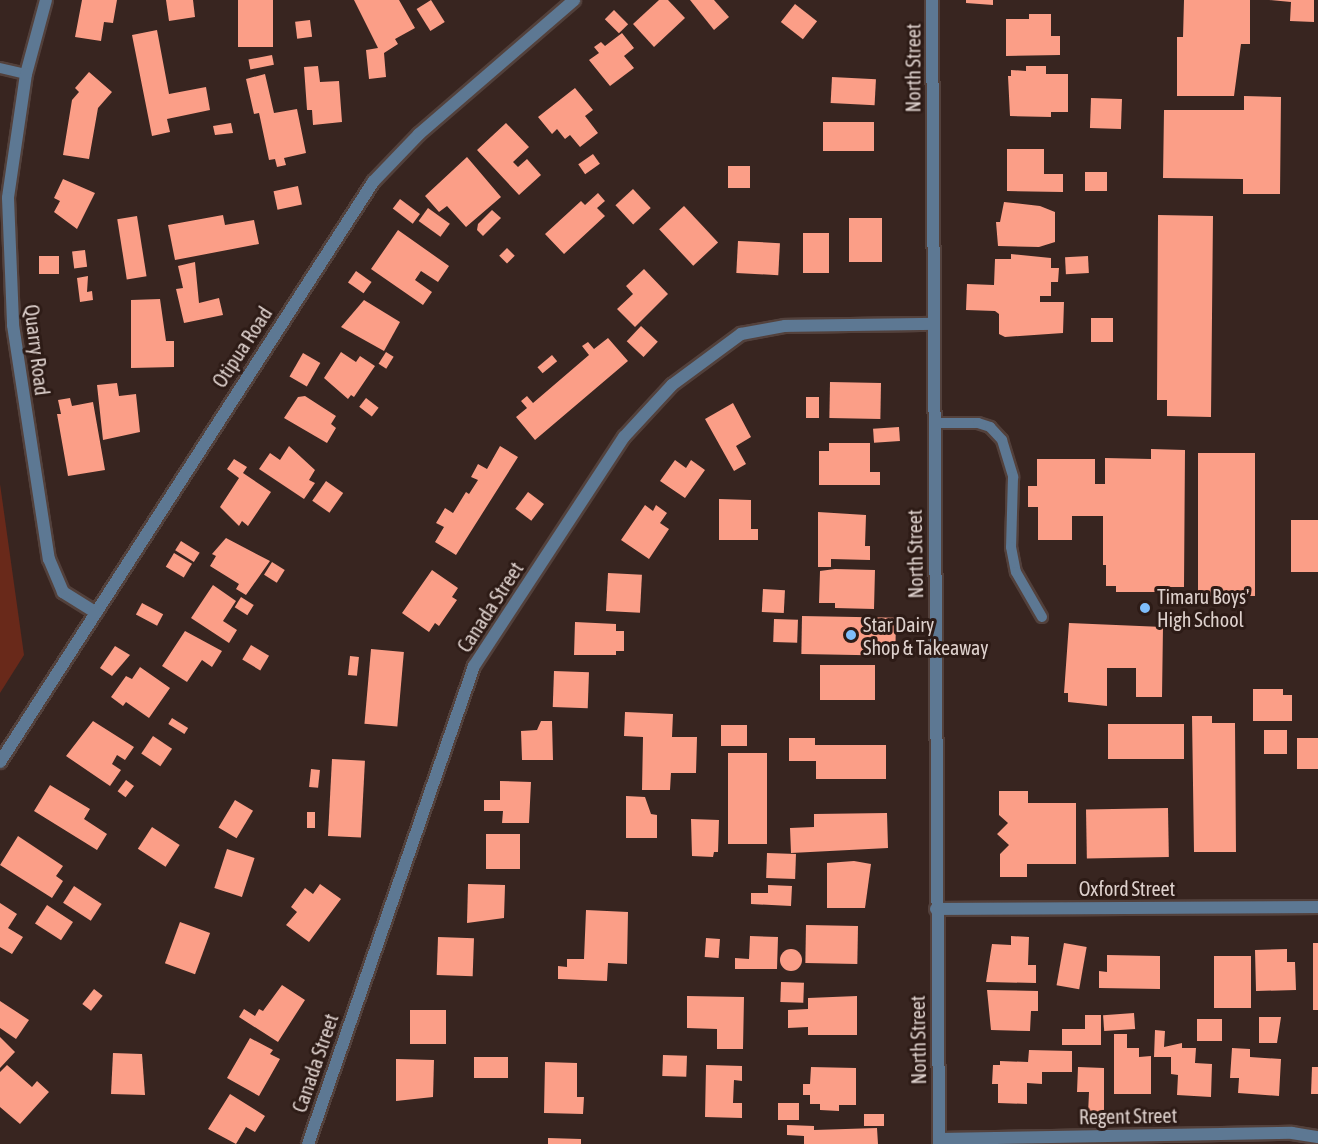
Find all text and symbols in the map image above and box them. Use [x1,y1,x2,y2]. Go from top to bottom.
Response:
street label: North Street [901,24,925,112]
street label: Otipua Road [207,302,277,392]
street label: Quarry Road [20,303,54,397]
street label: North Street [902,509,928,599]
street label: Canada Street [452,557,528,657]
place label: Timaru Boys' High School [1157,584,1249,631]
marker: Timaru Boys' High School [1138,601,1152,615]
place label: Star Dairy Shop & Takeaway [863,612,989,659]
marker: Star Dairy Shop & Takeaway [844,628,858,642]
street label: Oxford Street [1079,876,1175,900]
street label: North Street [905,995,931,1085]
street label: Canada Street [287,1011,343,1115]
street label: Regent Street [1079,1103,1177,1129]

